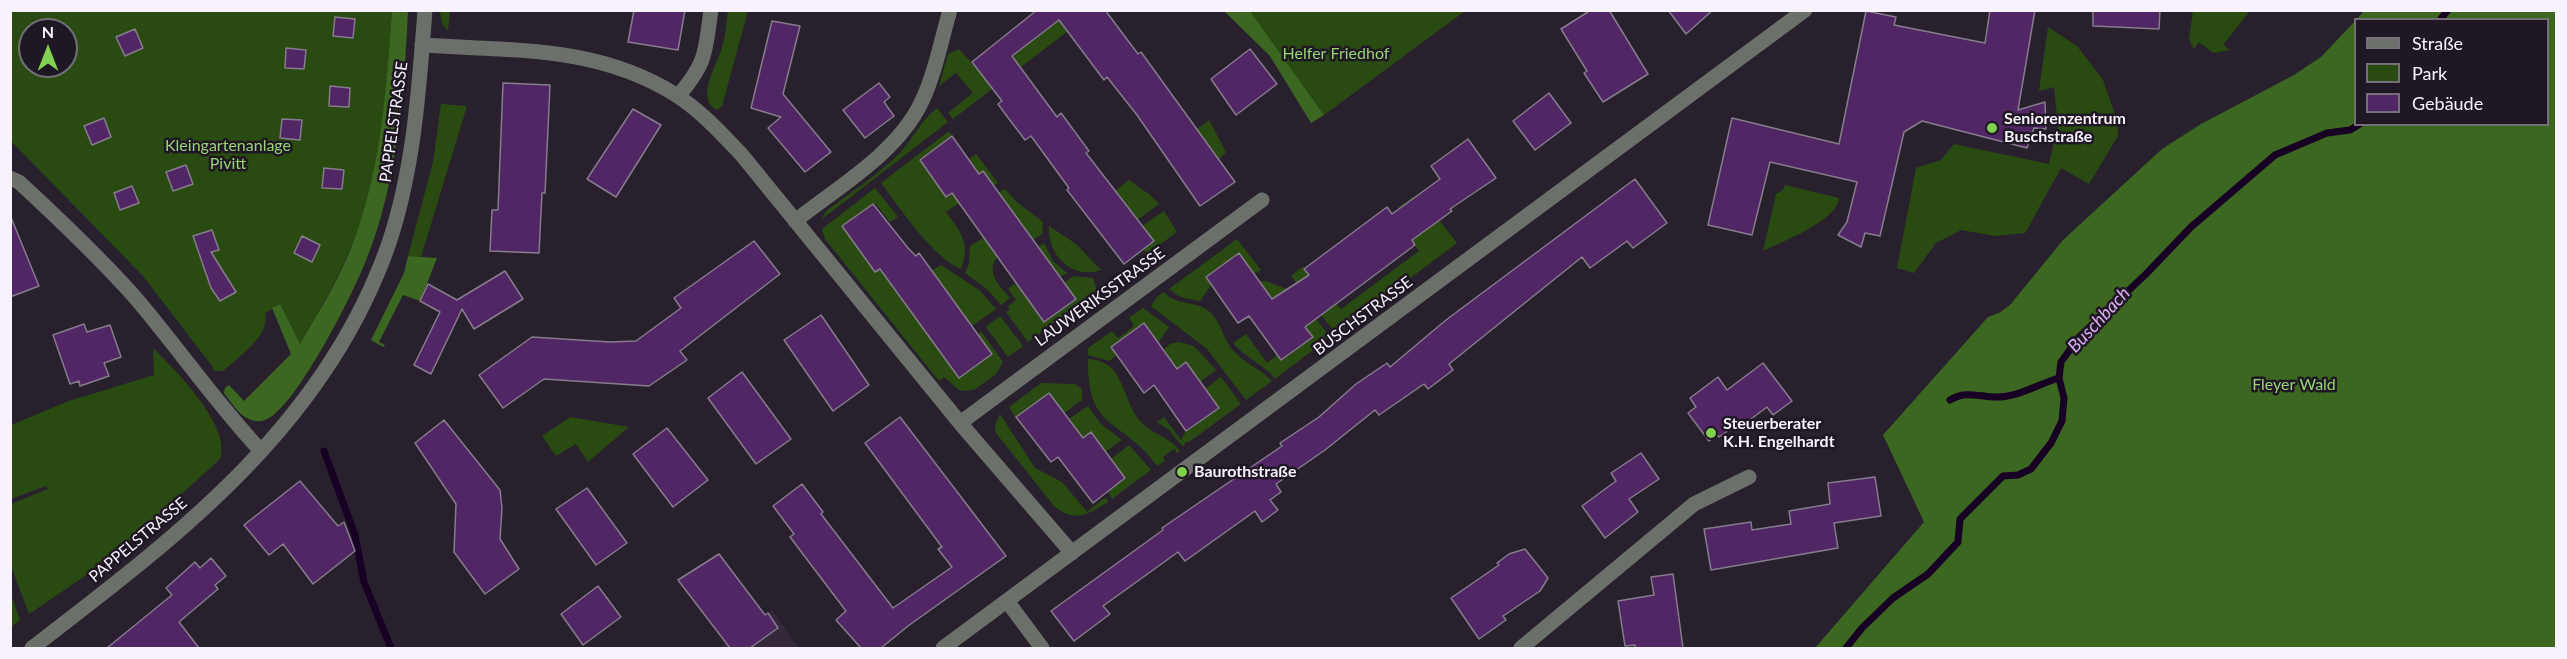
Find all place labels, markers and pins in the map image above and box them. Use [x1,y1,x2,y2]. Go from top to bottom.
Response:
place label: Seniorenzentrum Buschstraße [2004,109,2126,147]
marker: Seniorenzentrum Buschstraße [1985,121,1999,135]
place label: Steuerberater K.H. Engelhardt [1723,414,1835,452]
marker: Steuerberater K.H. Engelhardt [1704,426,1718,440]
place label: Baurothstraße [1194,462,1296,482]
marker: Baurothstraße [1175,465,1189,479]

